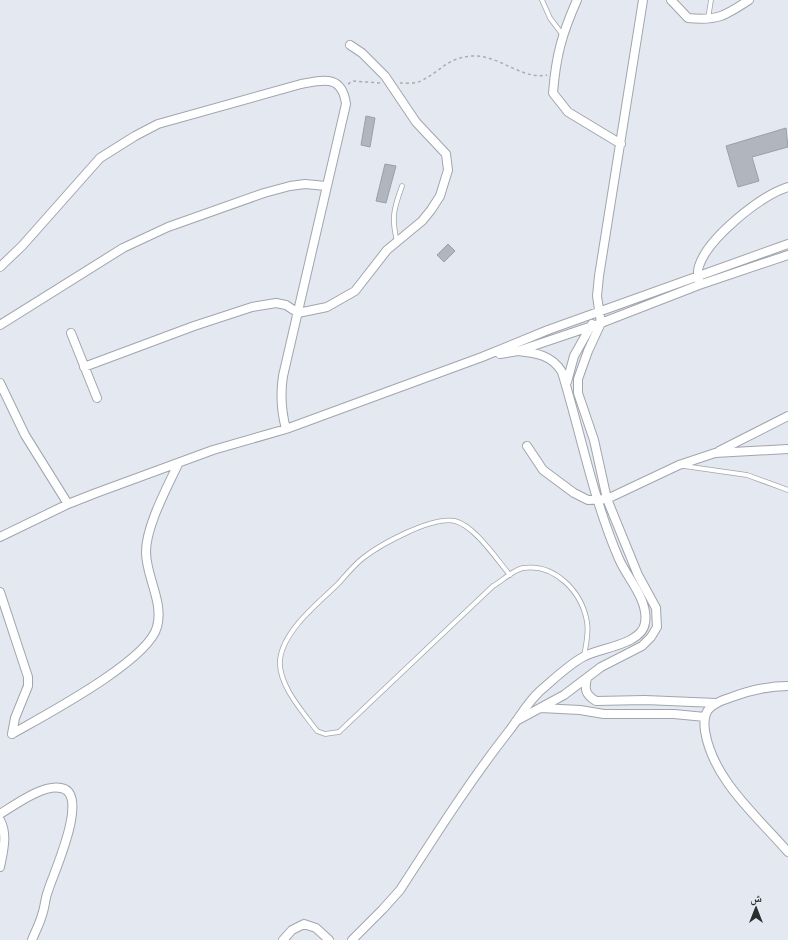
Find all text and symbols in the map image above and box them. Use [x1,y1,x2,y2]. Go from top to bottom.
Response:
north arrow [736,888,776,928]
text: ش [750,892,762,906]

